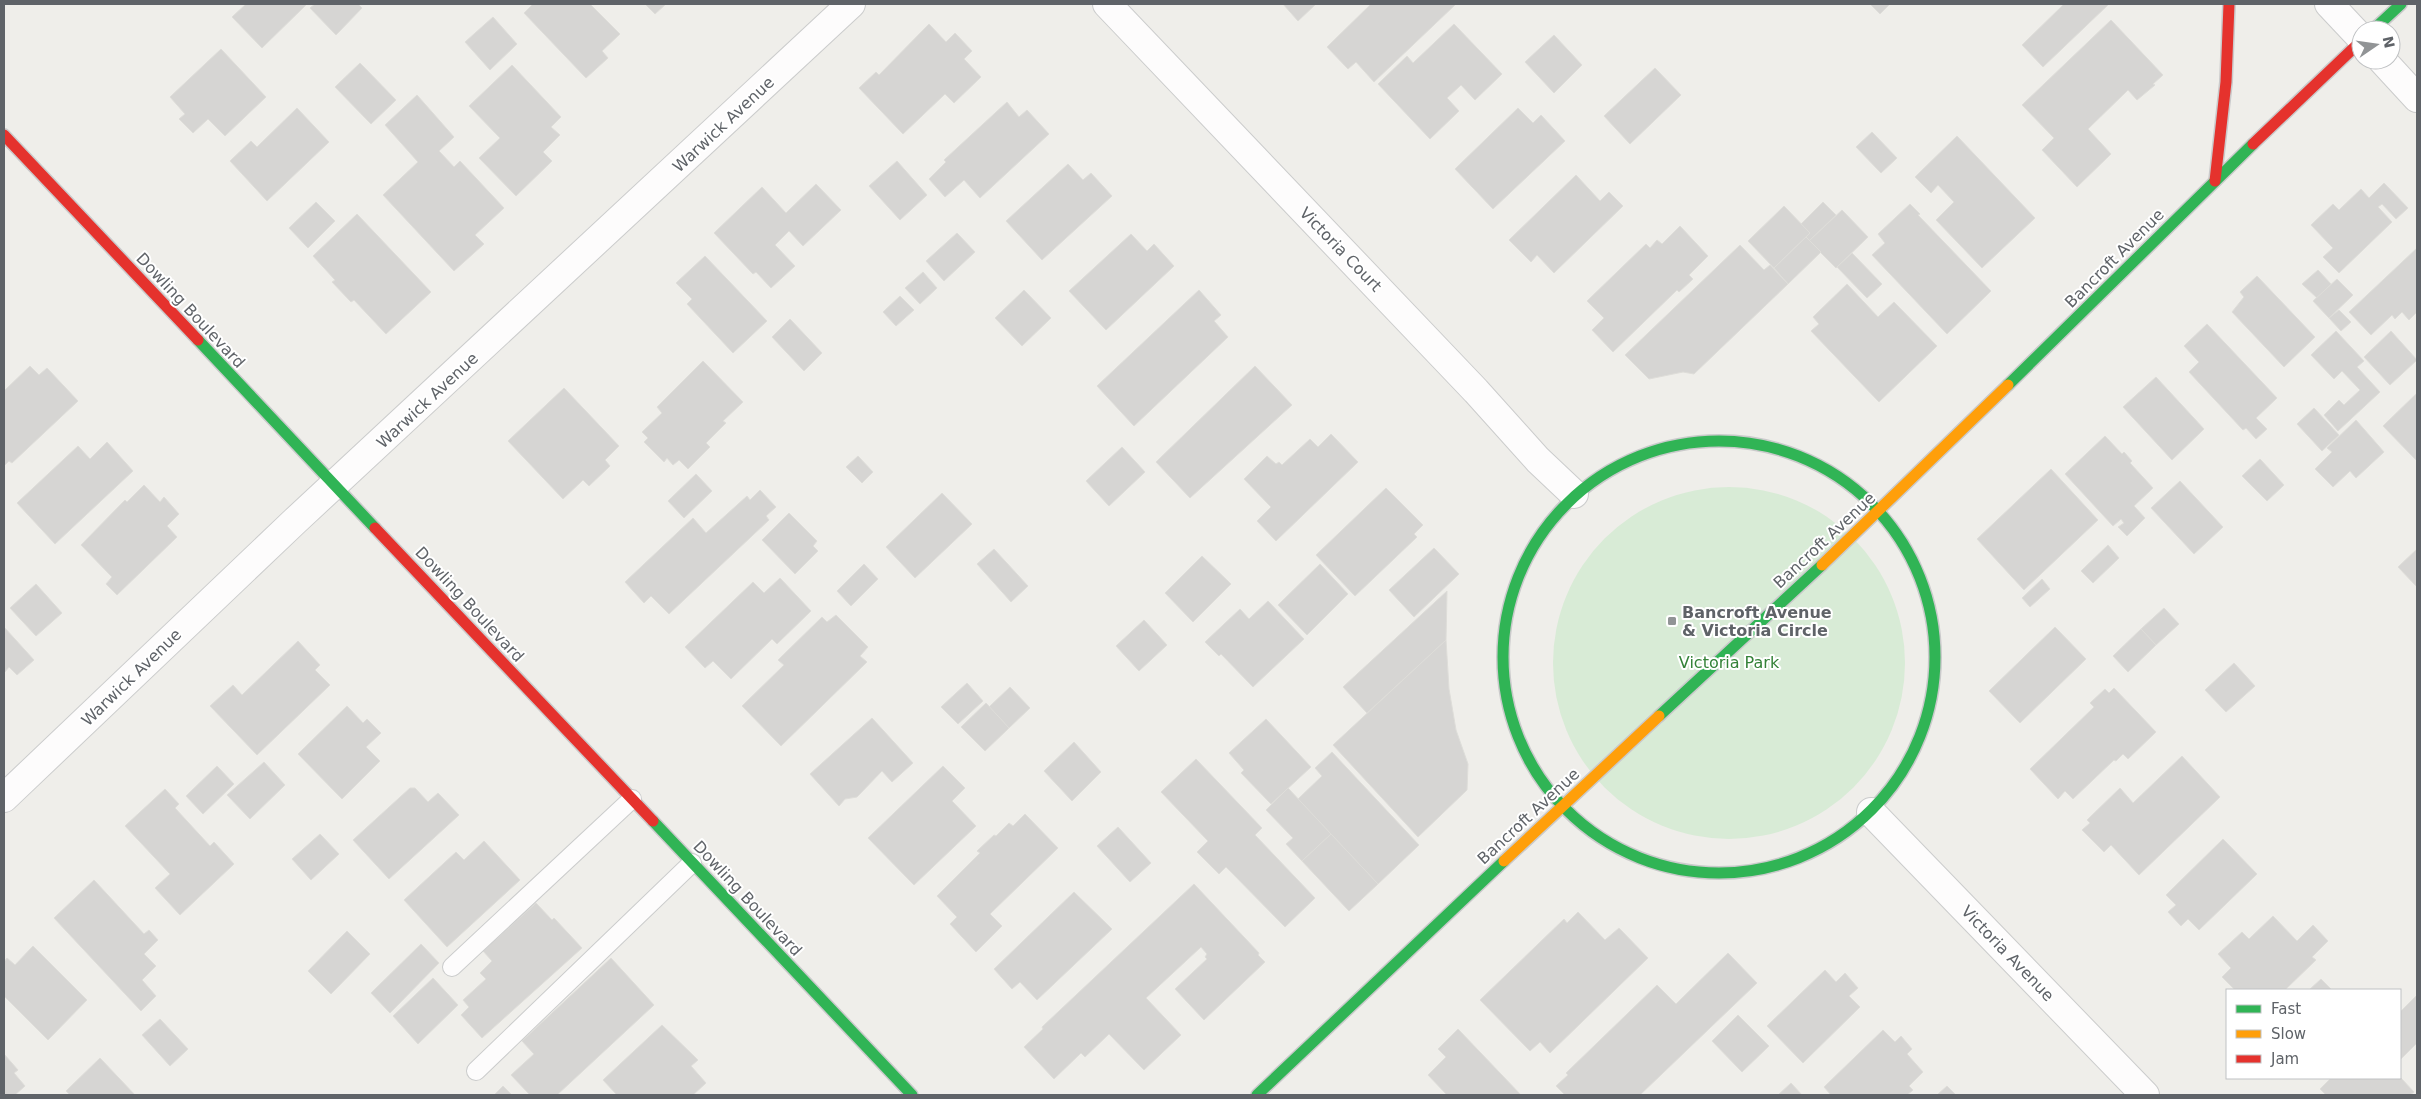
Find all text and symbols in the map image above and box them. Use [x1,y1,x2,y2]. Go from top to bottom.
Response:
north arrow [2351,20,2401,70]
text: N [2380,35,2398,50]
street label: Warwick Avenue [669,73,778,176]
street label: Victoria Court [1296,203,1386,295]
street label: Bancroft Avenue [2061,205,2168,312]
street label: Dowling Boulevard [132,249,249,372]
street label: Warwick Avenue [373,349,482,452]
street label: Bancroft Avenue [1770,488,1879,592]
street label: Dowling Boulevard [411,543,528,666]
place label: Bancroft Avenue & Victoria Circle [1682,603,1832,640]
marker: Bancroft Avenue & Victoria Circle [1666,615,1678,627]
street label: Warwick Avenue [78,625,185,730]
park label: Victoria Park [1679,653,1780,672]
street label: Bancroft Avenue [1474,764,1583,868]
street label: Dowling Boulevard [689,837,806,960]
street label: Victoria Avenue [1957,902,2058,1005]
legend [2226,989,2401,1079]
text: Fast [2271,1000,2301,1018]
text: Slow [2271,1025,2306,1043]
text: Jam [2270,1050,2299,1068]

